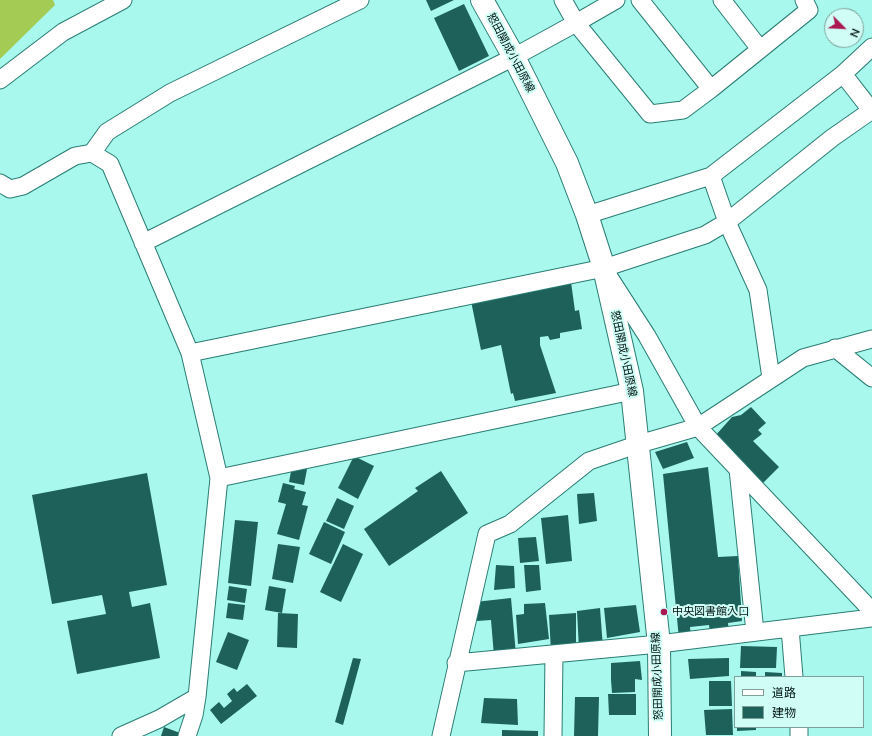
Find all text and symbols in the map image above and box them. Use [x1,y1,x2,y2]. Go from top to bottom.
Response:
north arrow [824,8,864,48]
street label: 怒田開成小田原線 [484,11,536,95]
text: N [846,26,863,39]
street label: 怒田開成小田原線 [607,310,639,398]
place label: 中央図書館入口 [672,605,749,619]
marker: 中央図書館入口 [659,607,669,617]
street label: 怒田開成小田原線 [650,632,666,720]
legend [734,676,864,728]
text: 道路 [772,685,796,701]
text: 建物 [772,705,796,721]

